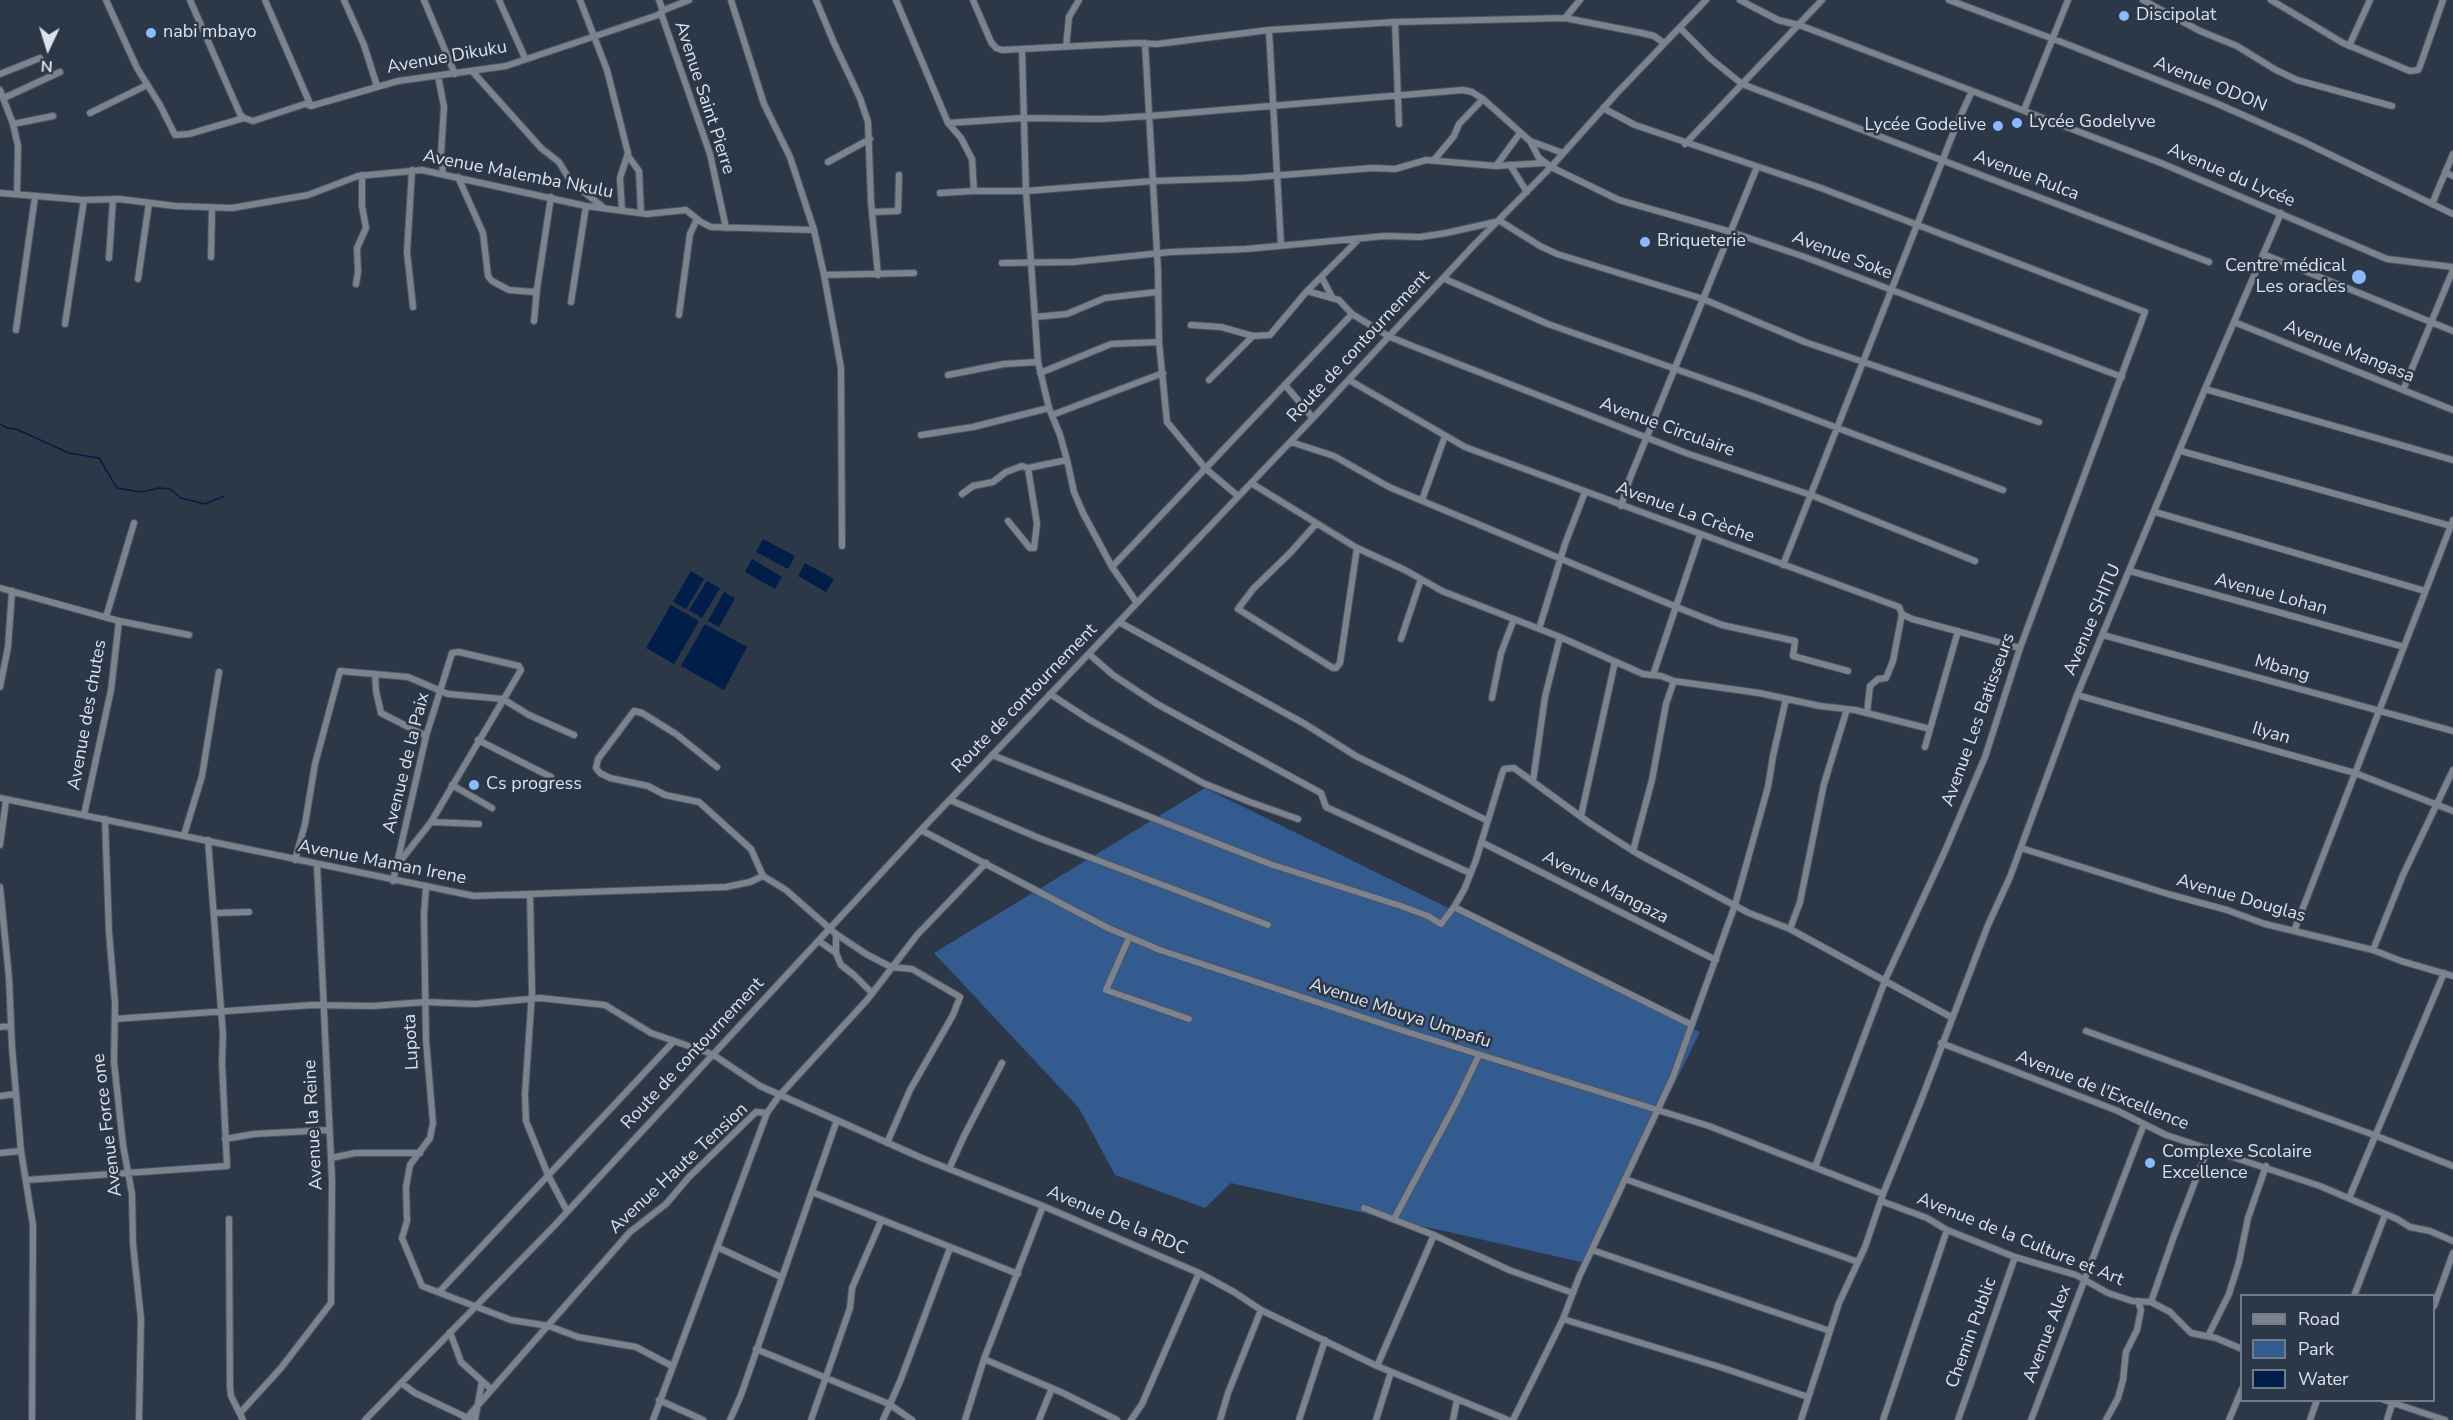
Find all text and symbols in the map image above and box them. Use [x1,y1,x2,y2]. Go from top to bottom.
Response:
place label: Discipolat [2136,5,2216,27]
marker: Discipolat [2117,9,2131,23]
north arrow [18,18,78,78]
street label: Avenue Saint Pierre [669,19,739,177]
place label: nabi mbayo [163,22,257,44]
marker: nabi mbayo [144,26,158,40]
street label: Avenue Dikuku [385,37,509,79]
street label: Avenue ODON [2150,52,2270,118]
text: N [40,55,53,77]
place label: Lycée Godelyve [2029,112,2156,134]
place label: Lycée Godelive [1865,115,1986,137]
marker: Lycée Godelyve [2010,116,2024,130]
marker: Lycée Godelive [1991,119,2005,133]
street label: Avenue du Lycée [2164,139,2298,213]
street label: Avenue Malemba Nkulu [421,146,615,204]
street label: Avenue Rulca [1970,146,2082,206]
street label: Avenue Soke [1789,227,1895,285]
place label: Briqueterie [1657,231,1746,253]
marker: Briqueterie [1638,235,1652,249]
place label: Centre médical Les oracles [2225,256,2346,298]
street label: Route de contournement [1283,267,1435,427]
marker: Centre médical Les oracles [2350,268,2368,286]
street label: Avenue Mangasa [2280,316,2418,388]
street label: Avenue Circulaire [1597,394,1737,462]
street label: Avenue La Crèche [1613,478,1757,548]
street label: Avenue SHITU [2060,561,2126,679]
street label: Avenue Lohan [2212,570,2330,620]
street label: Route de contournement [948,620,1102,778]
street label: Avenue Les Batisseurs [1938,631,2020,809]
street label: Avenue des chutes [64,638,112,792]
street label: Mbang [2252,651,2312,687]
street label: Avenue de la Paix [379,690,435,836]
street label: Ilyan [2249,718,2293,750]
place label: Cs progress [486,774,582,796]
marker: Cs progress [467,778,481,792]
street label: Avenue Maman Irene [296,836,468,890]
street label: Avenue Mangaza [1538,847,1672,929]
street label: Avenue Douglas [2174,870,2308,928]
street label: Route de contournement [617,974,769,1134]
street label: Avenue Mbuya Umpafu [1306,974,1494,1054]
street label: Lupota [400,1014,424,1070]
street label: Avenue de l'Excellence [2012,1046,2192,1136]
street label: Avenue Force one [89,1052,127,1198]
street label: Avenue la Reine [300,1059,328,1191]
street label: Avenue Haute Tension [605,1099,753,1239]
place label: Complexe Scolaire Excellence [2162,1142,2312,1184]
marker: Complexe Scolaire Excellence [2143,1156,2157,1170]
street label: Avenue De la RDC [1044,1182,1190,1260]
street label: Avenue de la Culture et Art [1913,1189,2127,1291]
street label: Chemin Public [1942,1275,2002,1391]
street label: Avenue Alex [2019,1282,2077,1386]
legend [2240,1294,2435,1402]
text: Road [2298,1307,2340,1331]
text: Park [2298,1337,2334,1361]
text: Water [2298,1367,2349,1391]

